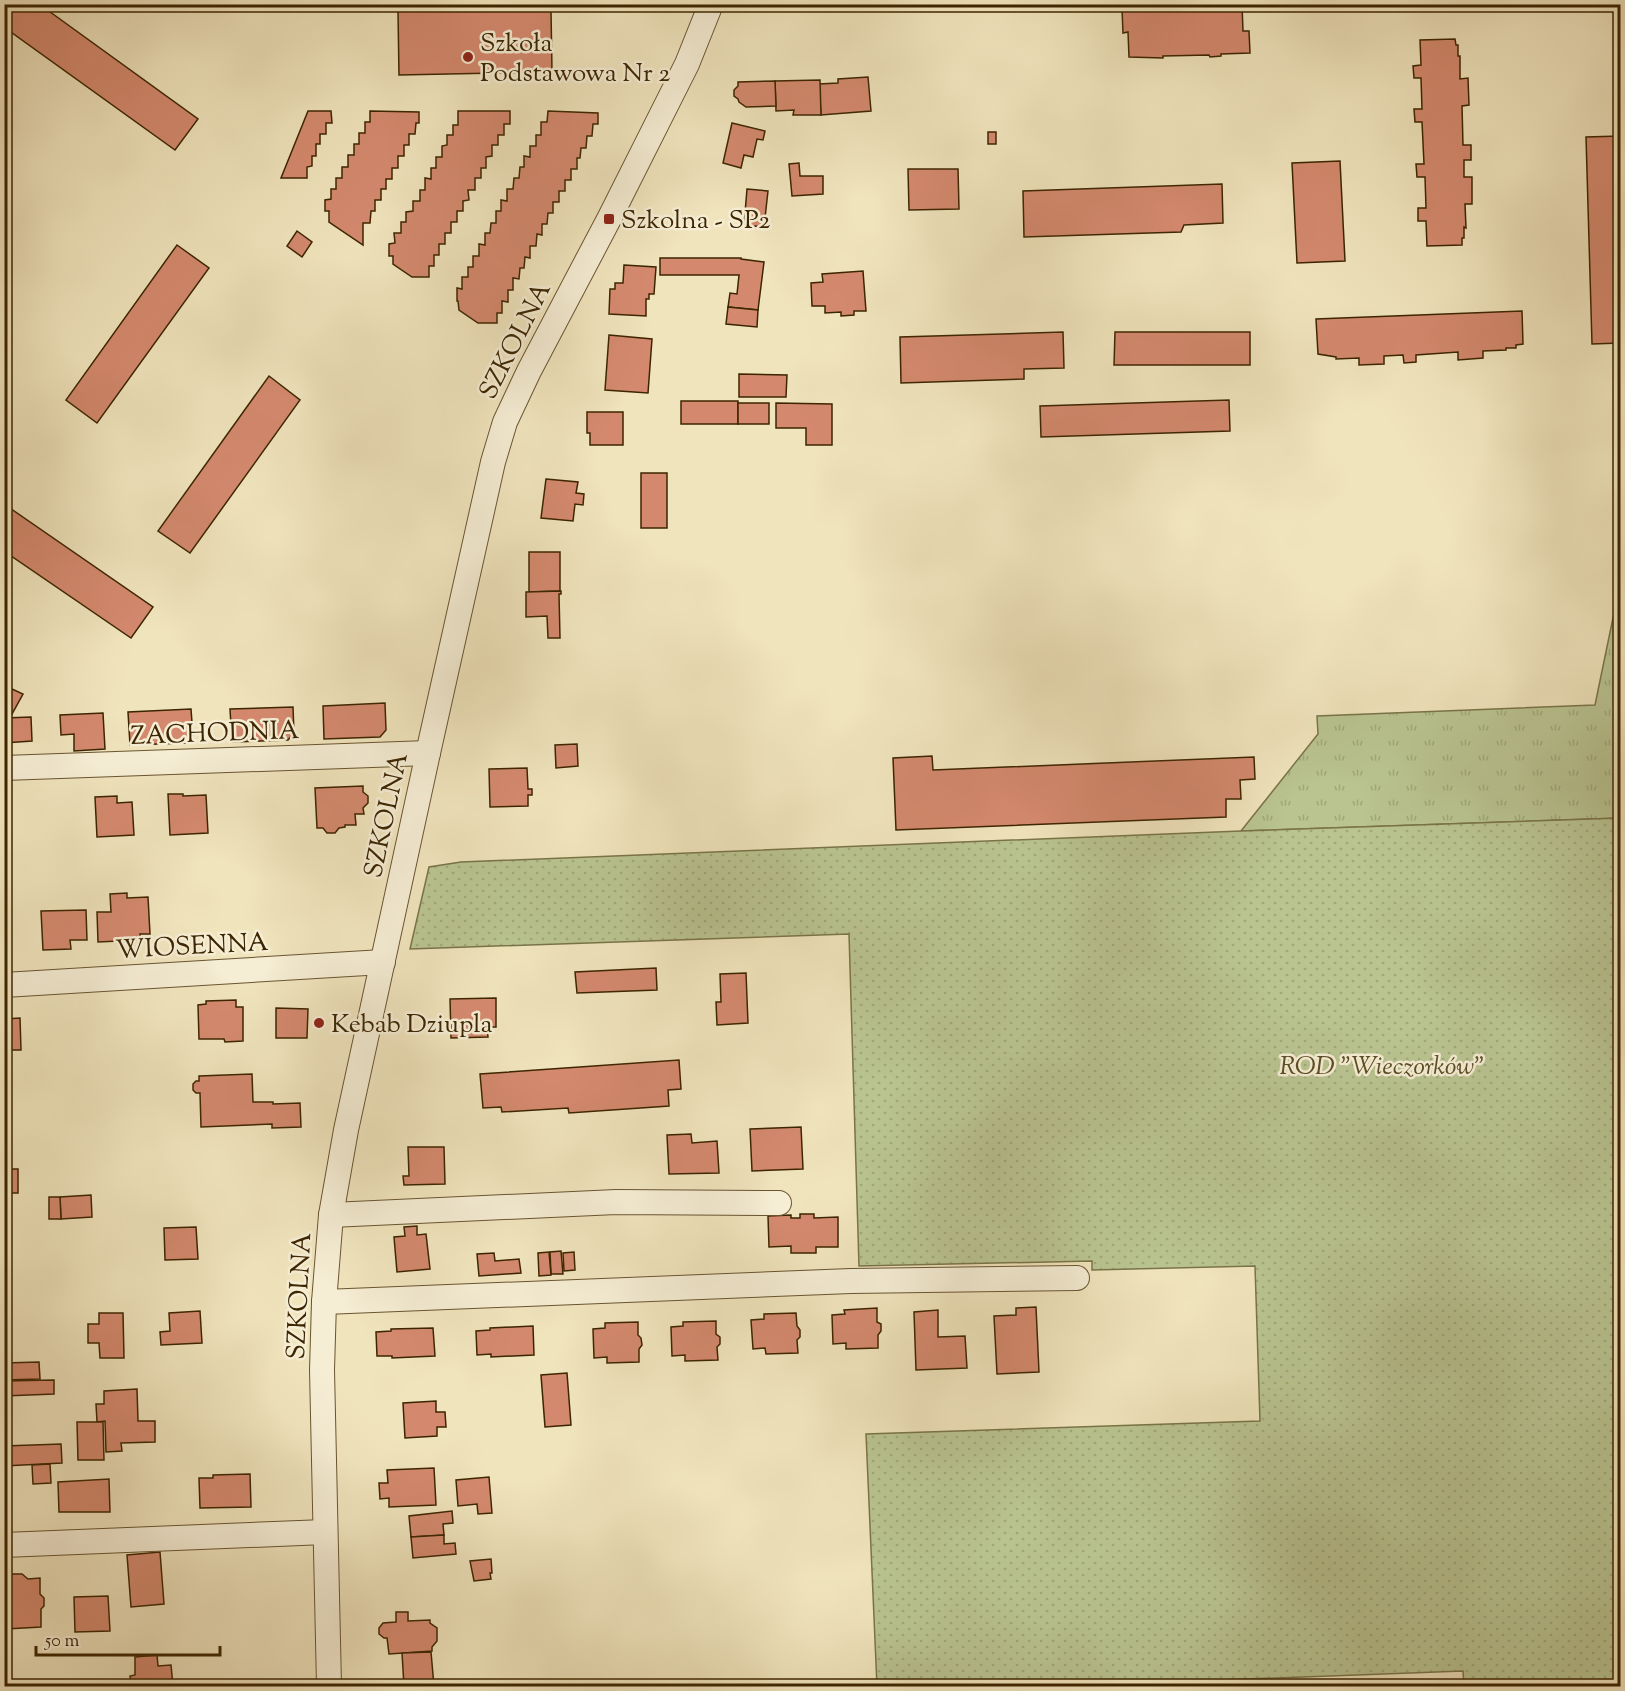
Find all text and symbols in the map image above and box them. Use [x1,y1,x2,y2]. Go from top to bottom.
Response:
place label: Szkoła Podstawowa Nr 2 [480,26,670,93]
marker: Szkoła Podstawowa Nr 2 [461,50,475,64]
place label: Szkolna - SP2 [621,203,770,240]
marker: Szkolna - SP2 [602,212,616,226]
street label: SZKOLNA [471,276,562,406]
street label: ZACHODNIA [130,713,300,756]
street label: SZKOLNA [356,749,419,882]
street label: WIOSENNA [115,925,270,970]
place label: Kebab Dziupla [331,1007,492,1044]
marker: Kebab Dziupla [312,1016,326,1030]
park label: ROD "Wieczorków" [1279,1049,1485,1086]
street label: SZKOLNA [279,1232,322,1361]
scale bar [36,1619,220,1657]
text: 50 m [44,1629,80,1655]

